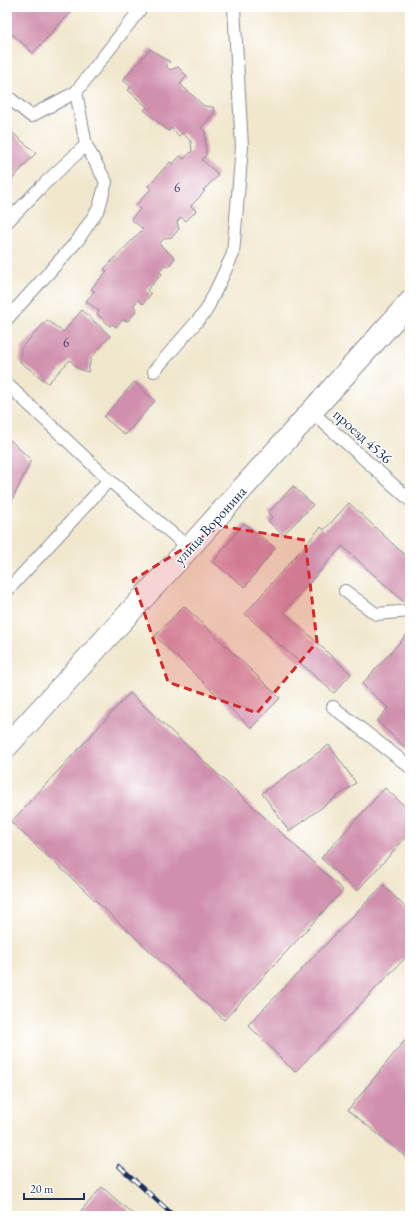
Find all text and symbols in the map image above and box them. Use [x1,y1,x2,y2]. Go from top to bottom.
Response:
house number: 6 [174,179,180,196]
house number: 6 [63,334,69,351]
street label: проезд 4536 [330,405,396,467]
street label: улица Воронина [170,482,250,568]
scale bar [24,1175,84,1201]
text: 20 m [30,1181,54,1197]

